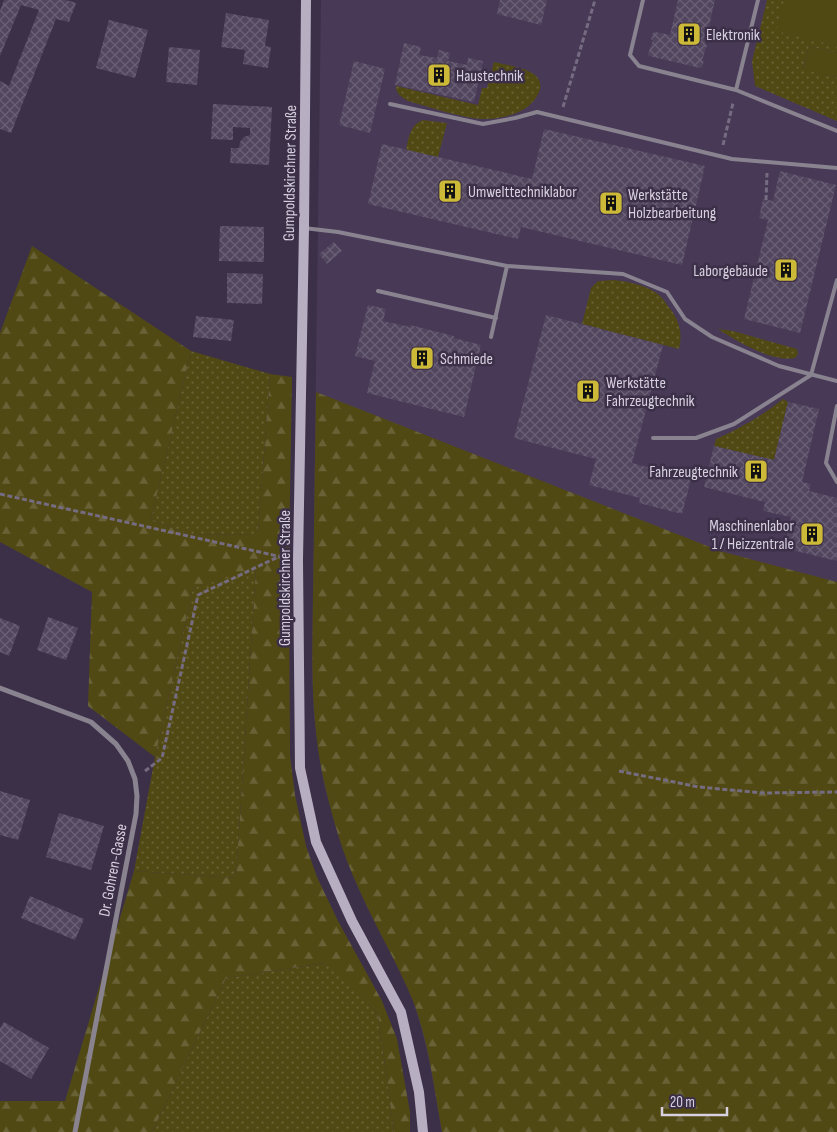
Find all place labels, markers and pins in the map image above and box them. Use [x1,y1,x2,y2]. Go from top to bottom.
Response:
building icon: Elektronik [676,21,702,47]
place label: Elektronik [706,26,760,45]
building icon: Haustechnik [426,62,452,88]
place label: Haustechnik [456,67,523,86]
building icon: Umwelttechniklabor [437,178,463,204]
place label: Umwelttechniklabor [468,183,577,202]
place label: Werkstätte Holzbearbeitung [628,186,716,223]
building icon: Werkstätte Holzbearbeitung [598,190,624,216]
building icon: Laborgebäude [773,257,799,283]
place label: Laborgebäude [693,262,768,281]
building icon: Schmiede [409,345,435,371]
place label: Schmiede [440,350,493,369]
place label: Werkstätte Fahrzeugtechnik [606,374,695,411]
building icon: Werkstätte Fahrzeugtechnik [575,378,601,404]
building icon: Fahrzeugtechnik [743,458,769,484]
place label: Fahrzeugtechnik [649,463,738,482]
place label: Maschinenlabor 1 / Heizzentrale [709,517,794,554]
building icon: Maschinenlabor 1 / Heizzentrale [799,521,825,547]

